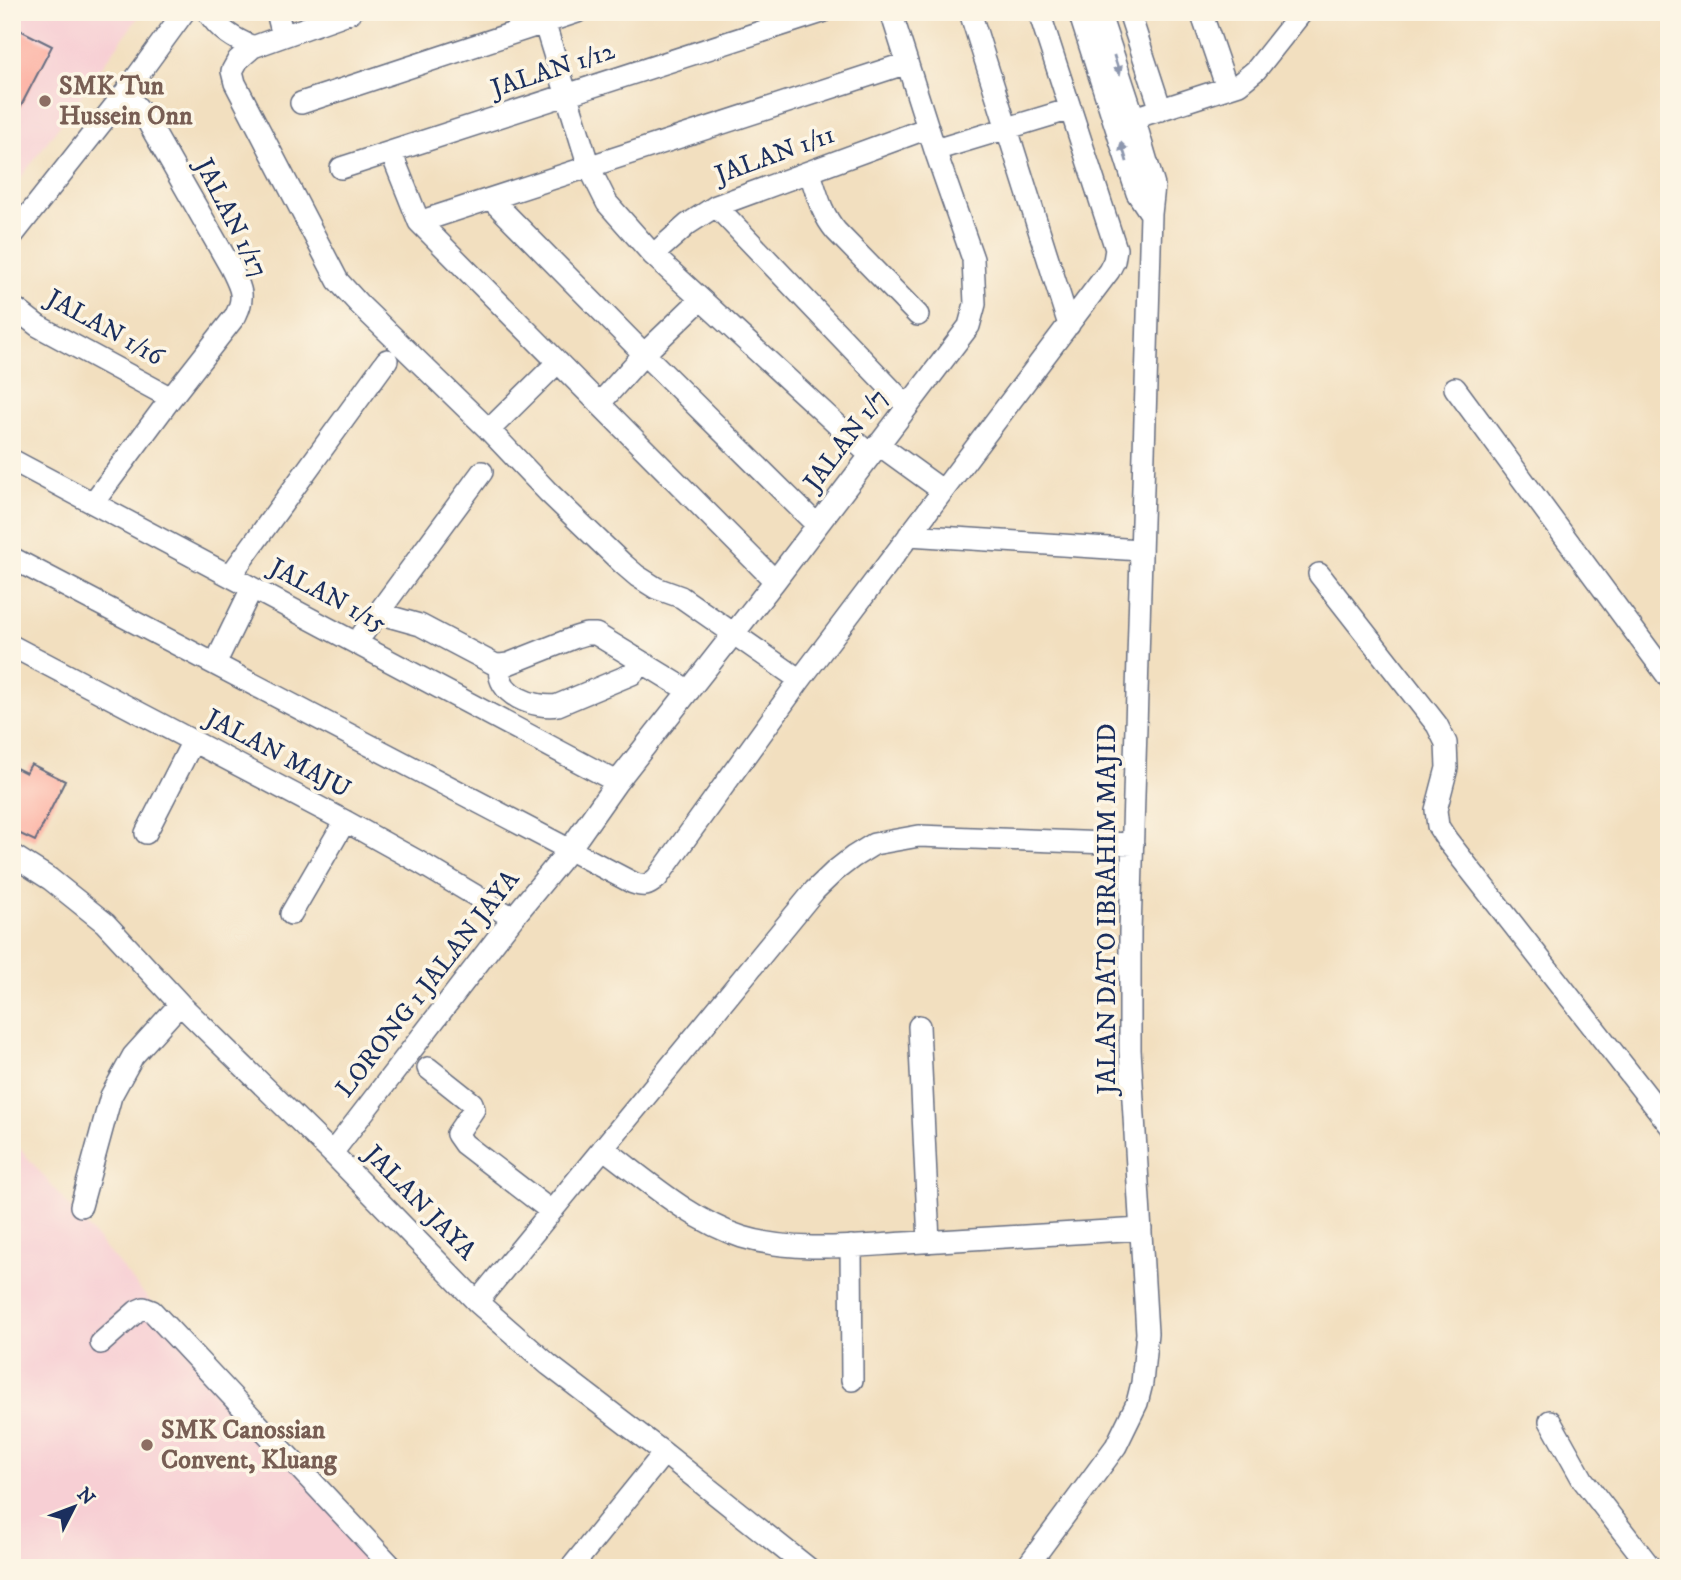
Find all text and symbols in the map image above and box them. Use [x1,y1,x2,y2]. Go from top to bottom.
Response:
street label: JALAN 1/12 [485,34,619,106]
one-way arrow [1112,55,1122,76]
place label: SMK Tun Hussein Onn [59,70,193,133]
marker: SMK Tun Hussein Onn [37,93,53,109]
street label: JALAN 1/11 [709,118,839,193]
one-way arrow [1118,141,1129,162]
street label: JALAN 1/17 [186,151,275,283]
street label: JALAN 1/16 [39,281,171,374]
street label: JALAN 1/7 [796,382,895,499]
street label: JALAN 1/15 [262,550,392,641]
street label: JALAN MAJU [198,701,356,806]
street label: JALAN DATO IBRAHIM MAJID [1091,723,1124,1097]
street label: LORONG 1 JALAN JAYA [329,863,527,1104]
street label: JALAN JAYA [355,1137,483,1268]
place label: SMK Canossian Convent, Kluang [161,1414,338,1477]
marker: SMK Canossian Convent, Kluang [139,1437,155,1453]
north arrow [38,1472,108,1542]
text: N [72,1483,100,1510]

